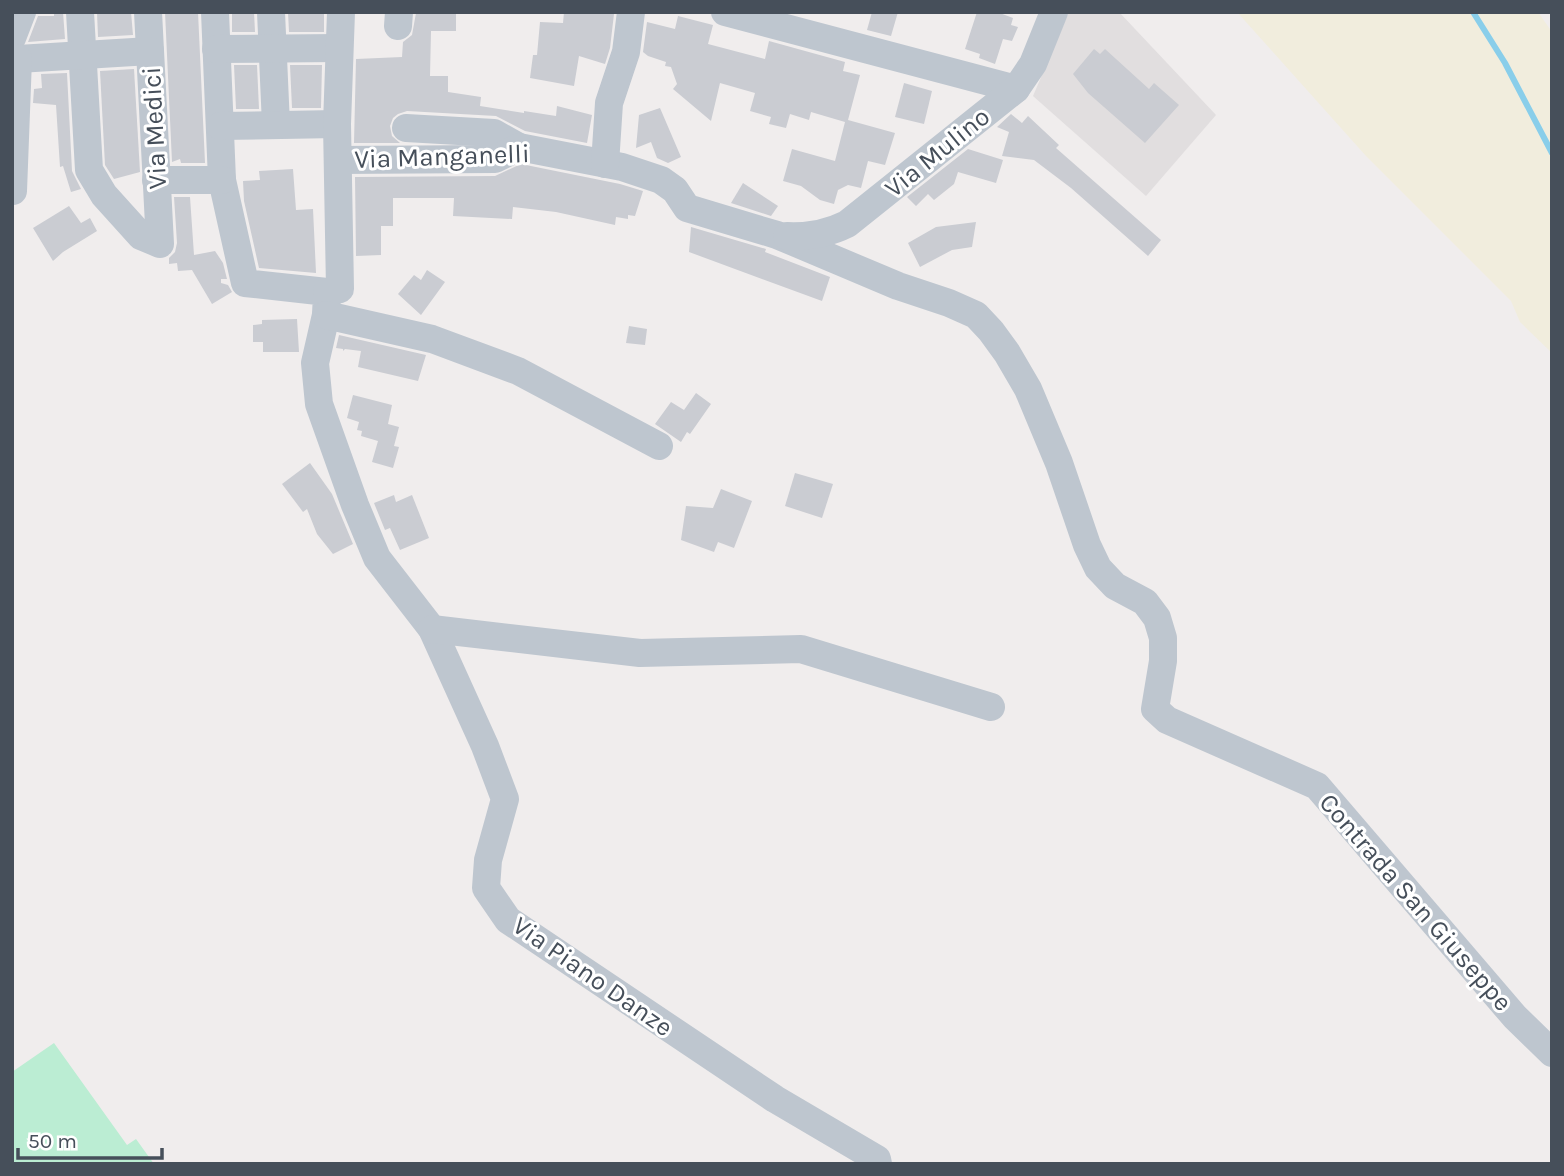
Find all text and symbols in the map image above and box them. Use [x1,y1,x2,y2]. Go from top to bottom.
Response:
street label: Via Medici [136,66,173,190]
street label: Via Mulino [879,101,996,204]
street label: Via Manganelli [354,138,530,175]
street label: Contrada San Giuseppe [1313,787,1519,1017]
street label: Via Piano Danze [507,910,679,1043]
scale bar [18,1116,161,1160]
text: 50 m [28,1129,77,1153]

